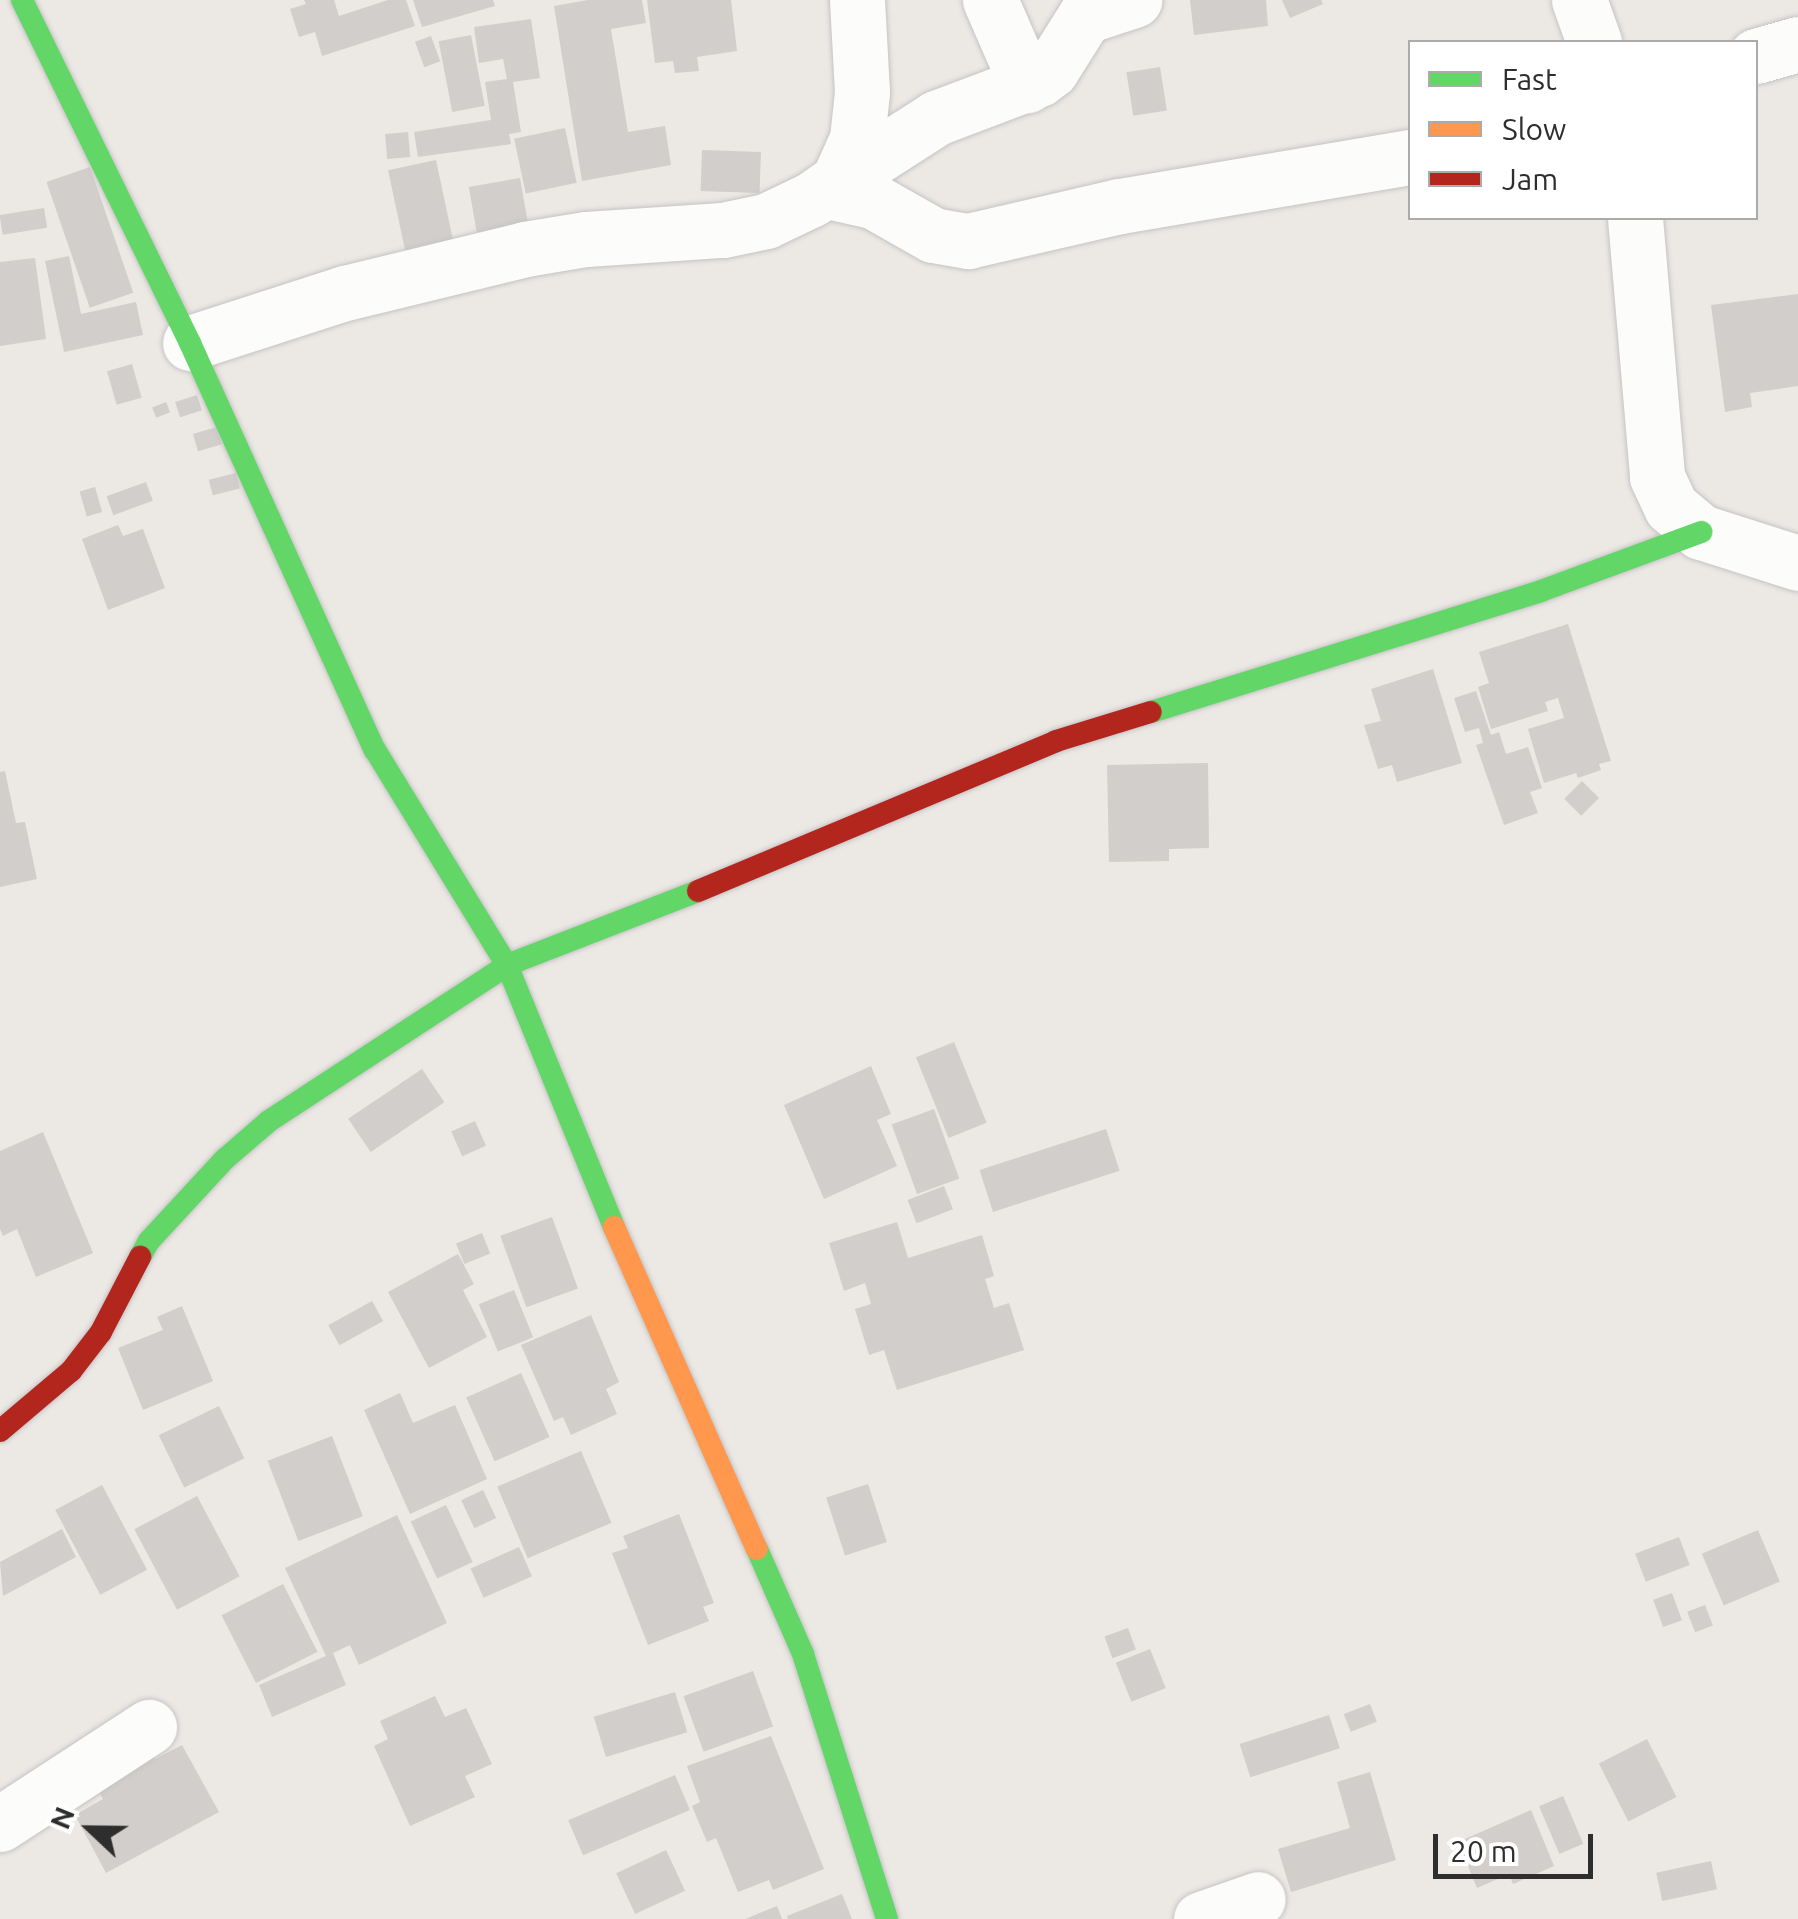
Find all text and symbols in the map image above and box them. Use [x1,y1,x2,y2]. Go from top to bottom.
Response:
legend [1408,40,1758,220]
text: Fast [1502,62,1557,96]
text: Slow [1502,112,1566,146]
text: Jam [1502,162,1558,196]
north arrow [40,1779,140,1879]
text: N [43,1802,80,1833]
scale bar [1438,1814,1598,1876]
text: 20 m [1450,1834,1517,1868]

